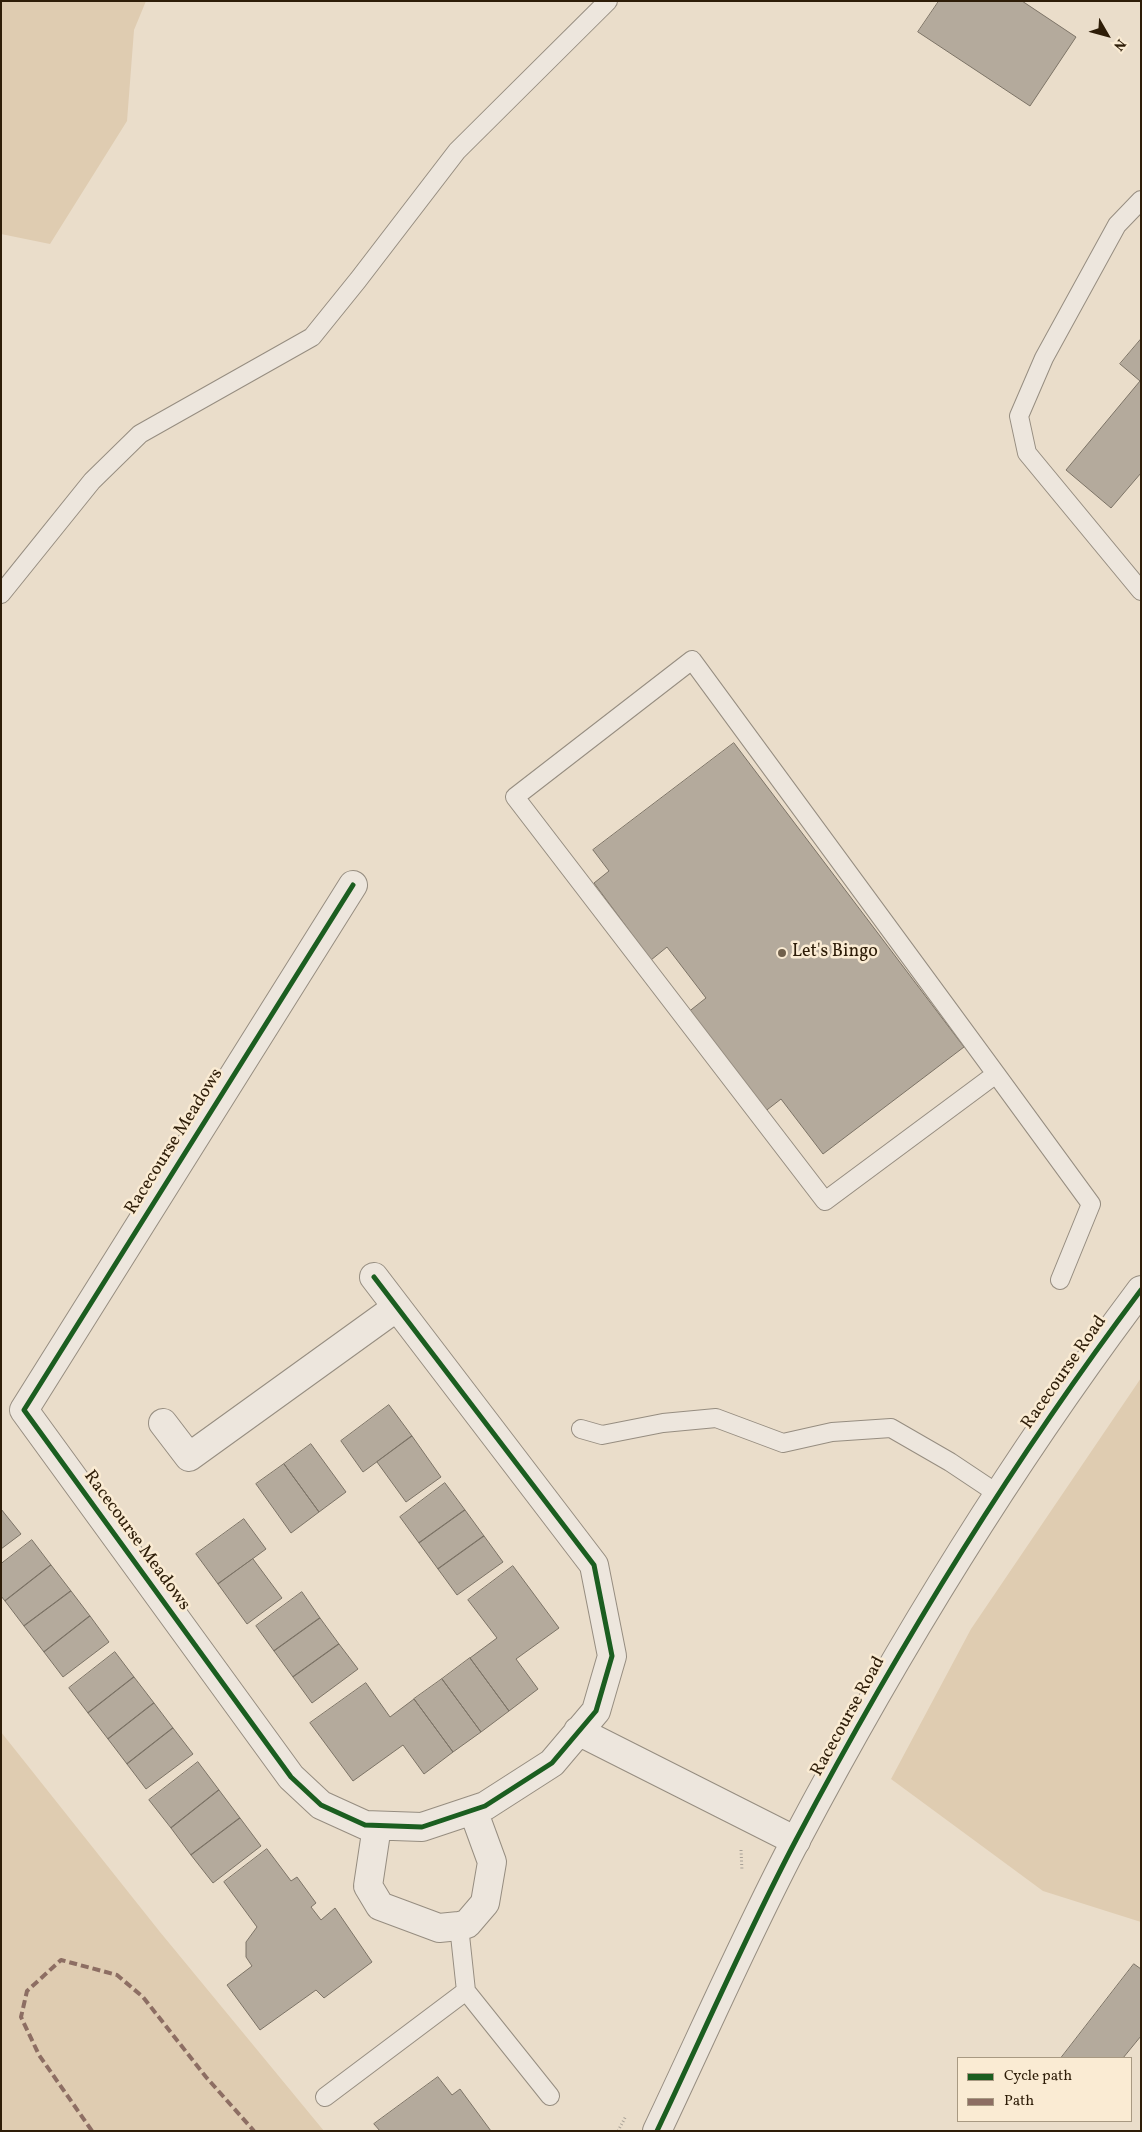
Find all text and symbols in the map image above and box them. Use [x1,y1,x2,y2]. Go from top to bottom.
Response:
north arrow [1082,10,1132,60]
text: N [1109,35,1130,54]
place label: Let's Bingo [792,942,878,964]
marker: Let's Bingo [776,947,788,959]
street label: Racecourse Meadows [121,1065,229,1219]
street label: Racecourse Road [1018,1312,1112,1434]
street label: Racecourse Meadows [78,1467,194,1615]
street label: Racecourse Road [807,1653,891,1781]
legend [957,2057,1132,2122]
text: Cycle path [1004,2066,1072,2087]
text: Path [1004,2091,1034,2112]

